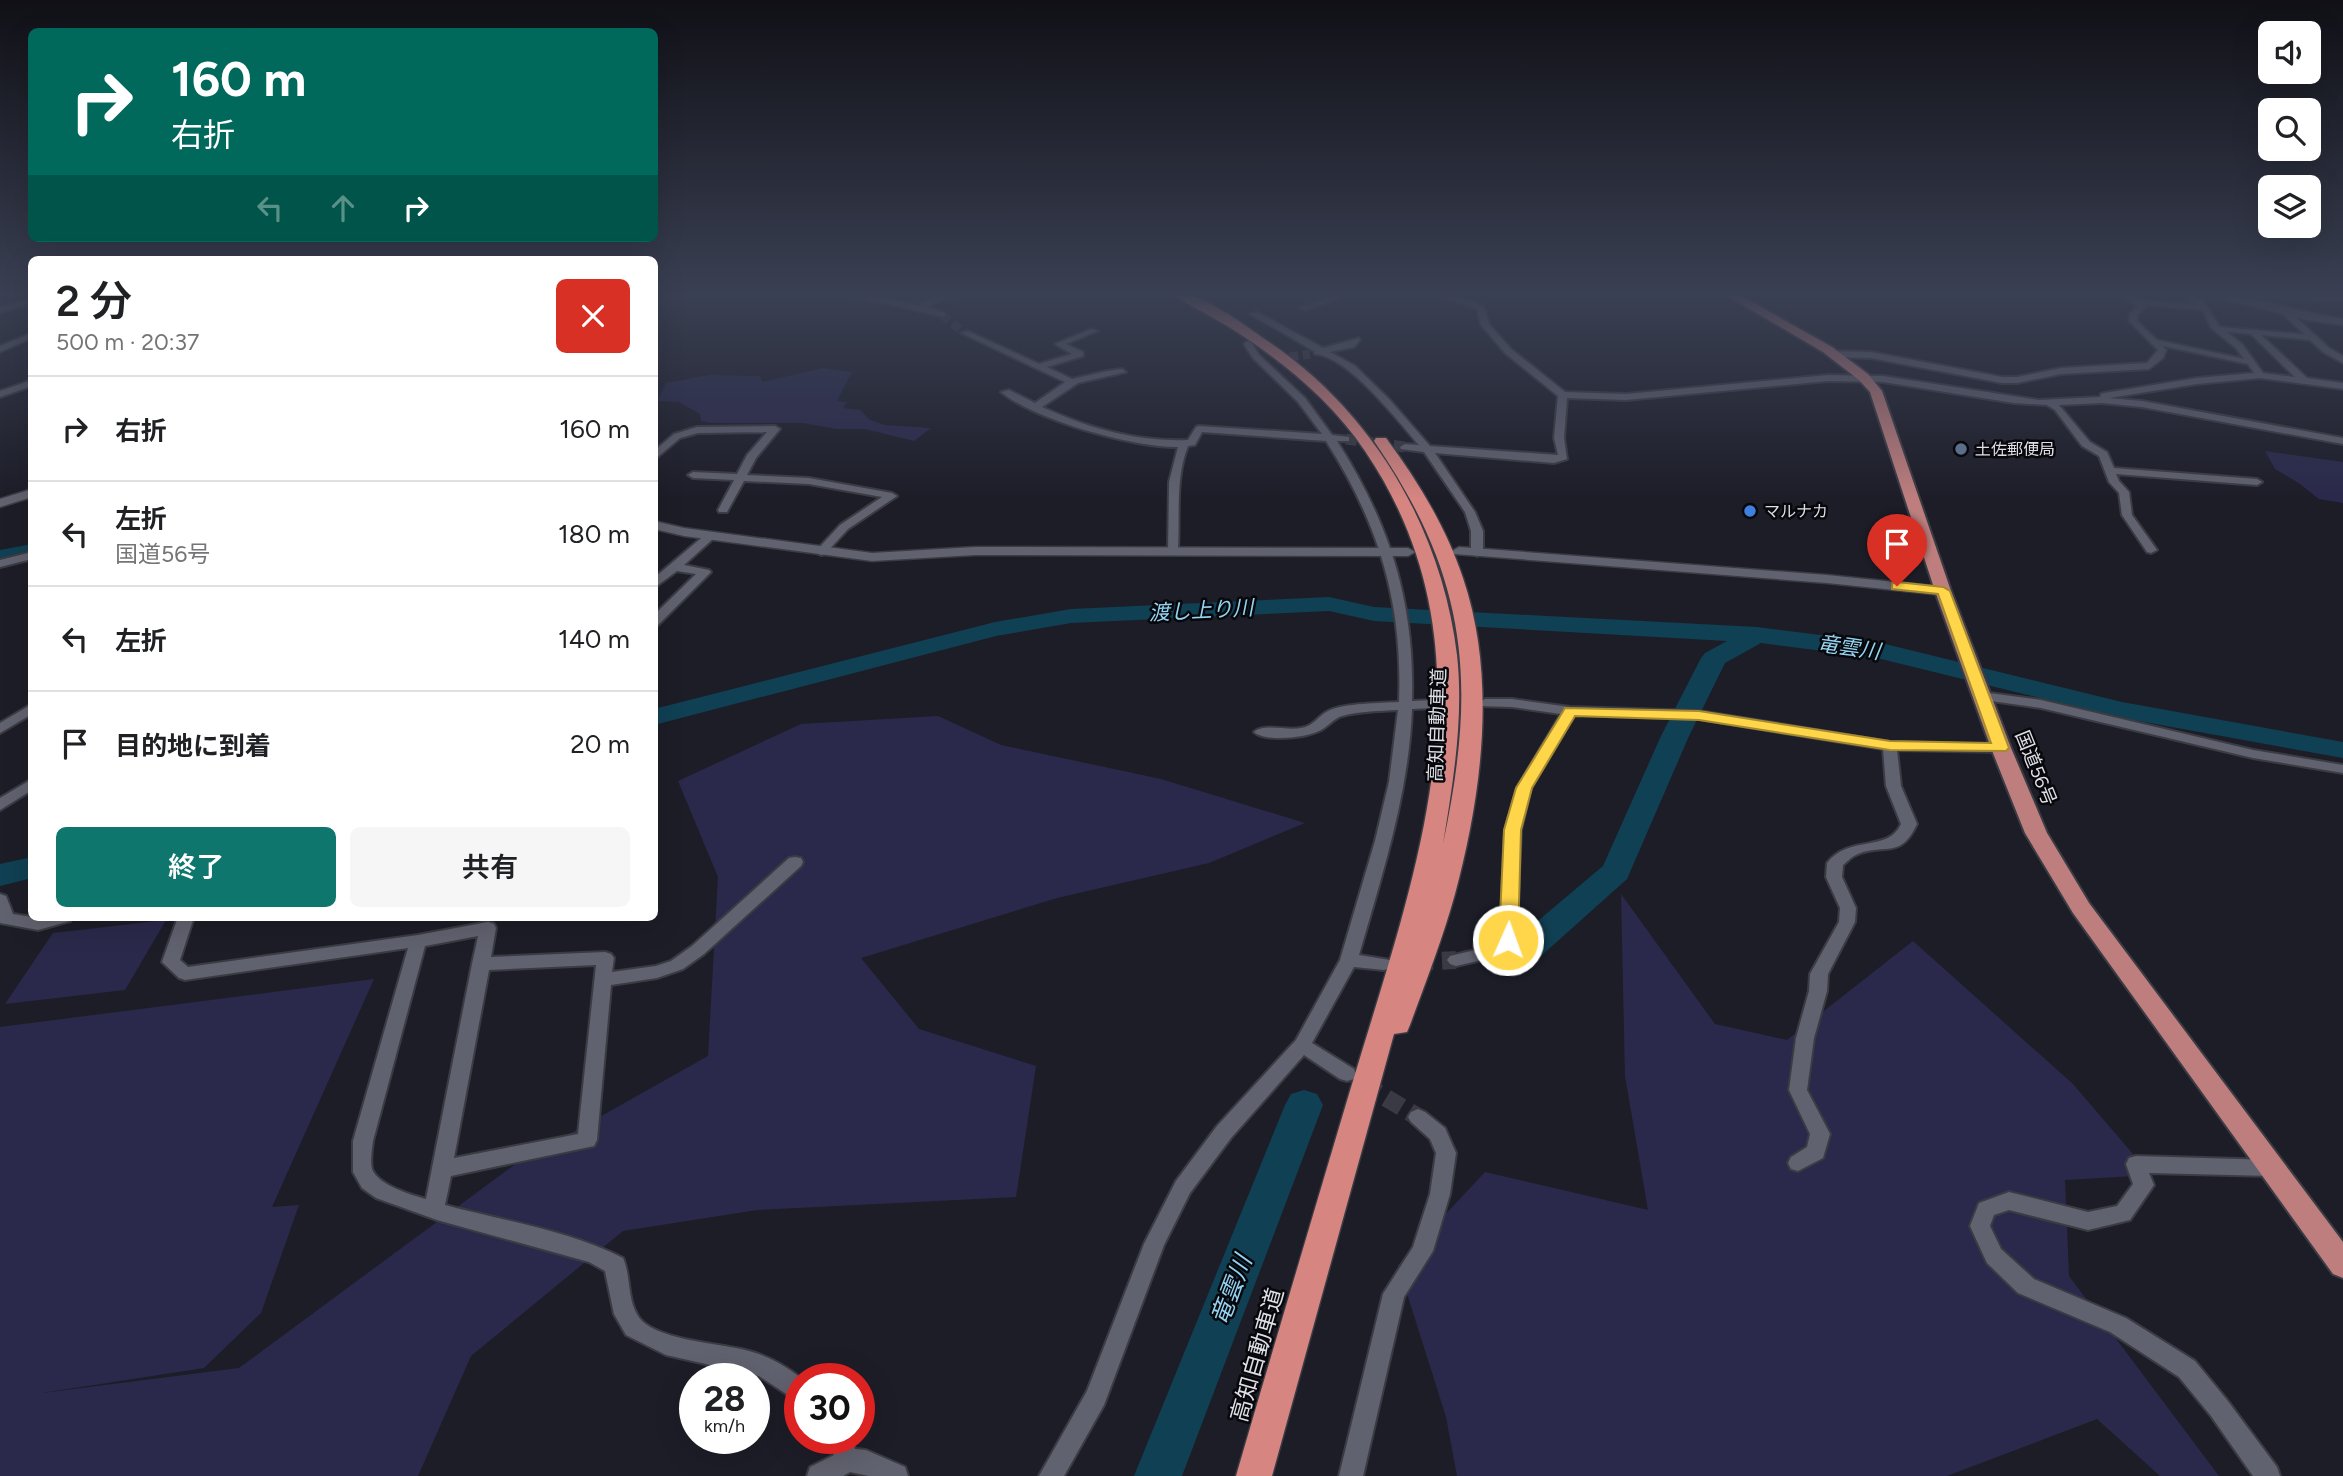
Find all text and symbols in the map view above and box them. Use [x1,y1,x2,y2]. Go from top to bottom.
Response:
map controls [2258,21,2321,238]
button: sound [2258,21,2321,84]
text: 160 m [171,49,306,108]
icon: right [56,56,147,147]
button: search [2258,98,2321,161]
text: 右折 [171,116,235,154]
button: layers [2258,175,2321,238]
icon: left [251,189,289,227]
icon: ahead [324,189,362,227]
icon: right [397,189,435,227]
text: 2 分 [56,276,132,327]
button: close [556,279,630,353]
text: 500 m · 20:37 [56,328,199,356]
icon: right [56,410,94,448]
text: 160 m [559,413,630,445]
text: 右折 [115,415,167,447]
place label: 土佐郵便局 [1975,440,2055,459]
marker: 土佐郵便局 [1953,441,1969,457]
place label: マルナカ [1764,502,1828,521]
text: 左折 [115,503,167,535]
marker: マルナカ [1742,503,1758,519]
pin [1867,514,1927,586]
icon: left [56,515,94,553]
text: 180 m [558,518,630,550]
icon: arrive [1878,525,1916,563]
text: 国道56号 [115,540,210,568]
water label: 渡し上り川 [1148,595,1256,625]
icon: left [56,620,94,658]
text: 140 m [558,623,630,655]
text: 左折 [115,625,167,657]
water label: 竜雲川 [1816,630,1884,664]
street label: 高知自動車道 [1424,668,1450,782]
icon: arrive [56,725,94,763]
street label: 国道56号 [2011,727,2061,809]
text: 20 m [570,728,630,760]
text: 目的地に到着 [115,730,271,762]
button: 終了 [56,827,336,907]
button: 共有 [350,827,630,907]
position arrow [1471,903,1545,977]
water label: 竜雲川 [1205,1248,1259,1329]
street label: 高知自動車道 [1225,1285,1289,1425]
speed limit sign: 30 [784,1363,875,1454]
text: 28 [704,1378,745,1420]
text: km/h [704,1415,745,1437]

